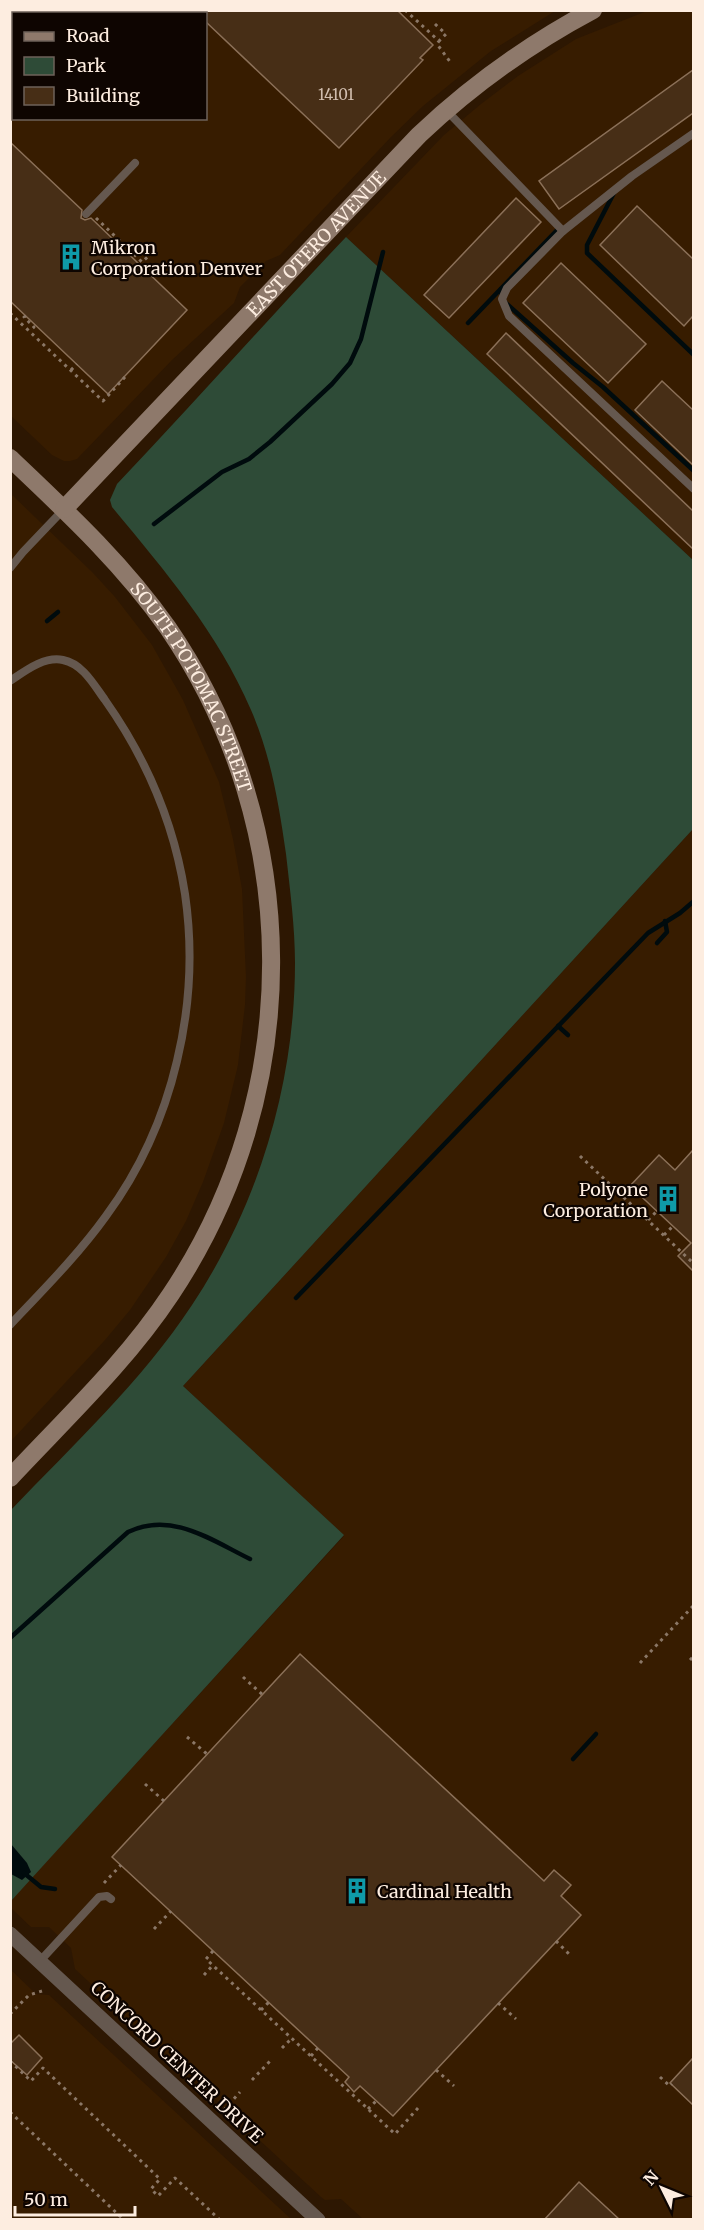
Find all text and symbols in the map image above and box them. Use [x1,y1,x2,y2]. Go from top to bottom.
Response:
legend [12,12,207,120]
text: Road [66,24,110,47]
text: Park [66,54,107,77]
text: Building [66,84,140,107]
house number: 14101 [318,85,354,104]
street label: EAST OTERO AVENUE [241,165,391,321]
place label: Mikron Corporation Denver [91,236,263,280]
building icon: Mikron Corporation Denver [56,242,86,272]
street label: SOUTH POTOMAC STREET [126,577,257,795]
place label: Polyone Corporation [543,1178,648,1222]
building icon: Polyone Corporation [653,1184,683,1214]
building icon: Cardinal Health [342,1876,372,1906]
place label: Cardinal Health [377,1880,512,1903]
street label: CONCORD CENTER DRIVE [86,1976,268,2148]
north arrow [632,2158,692,2218]
text: N [639,2166,663,2189]
scale bar [15,2179,135,2217]
text: 50 m [24,2188,68,2211]

